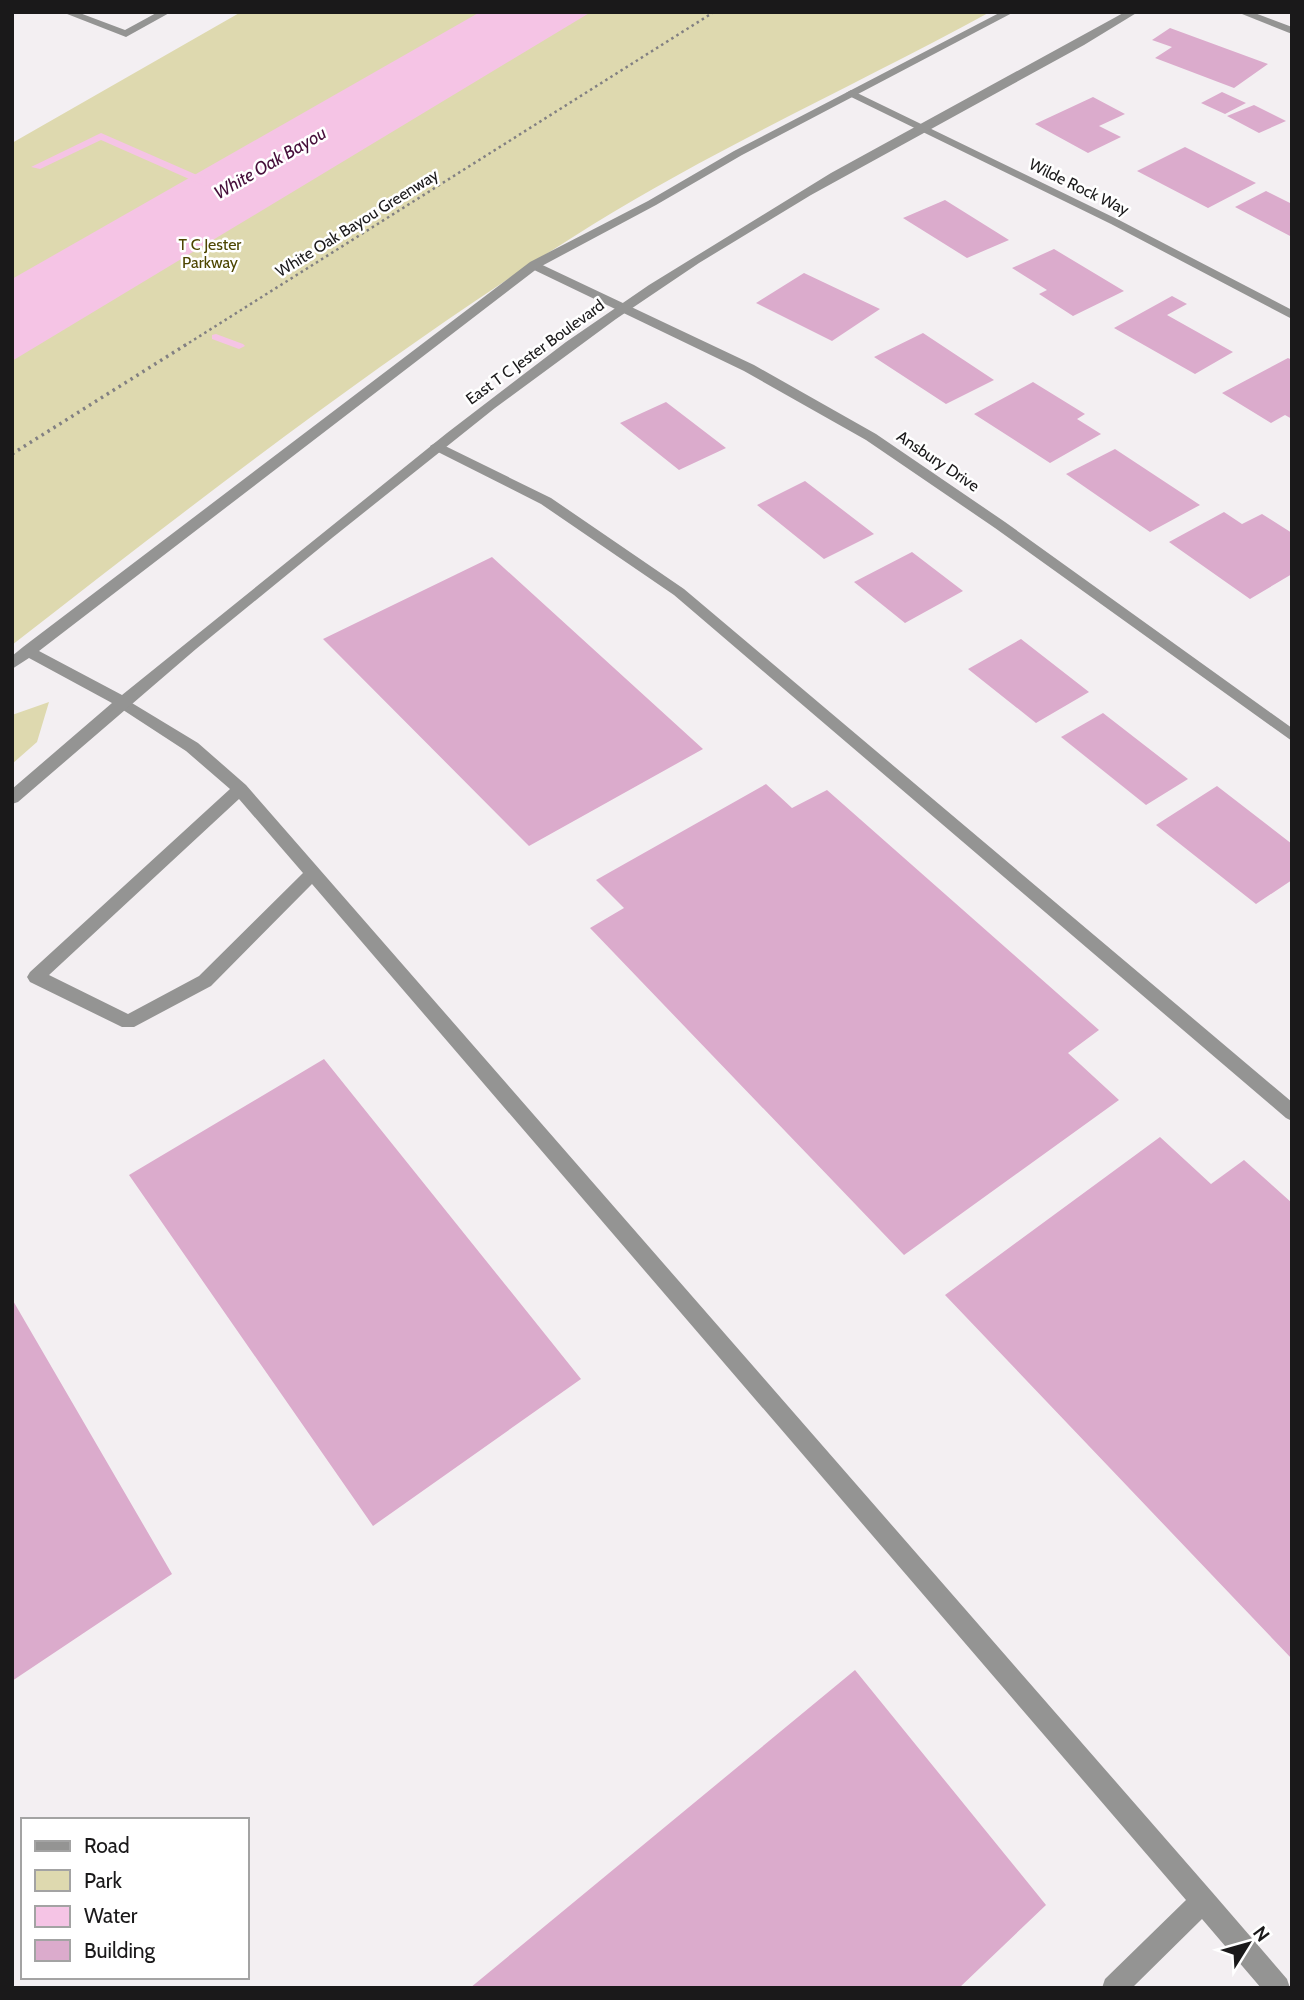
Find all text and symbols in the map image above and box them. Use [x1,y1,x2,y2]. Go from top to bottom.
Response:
water label: White Oak Bayou [210,122,330,204]
street label: Wilde Rock Way [1026,155,1132,219]
street label: White Oak Bayou Greenway [272,165,442,281]
park label: T C Jester Parkway [179,235,242,272]
street label: East T C Jester Boulevard [462,295,608,409]
street label: Ansbury Drive [893,426,983,496]
legend [21,1818,248,1979]
text: Road [84,1833,130,1858]
text: Park [84,1868,122,1893]
text: Water [84,1903,138,1928]
north arrow [1213,1909,1283,1979]
text: N [1248,1922,1274,1946]
text: Building [84,1938,156,1963]

